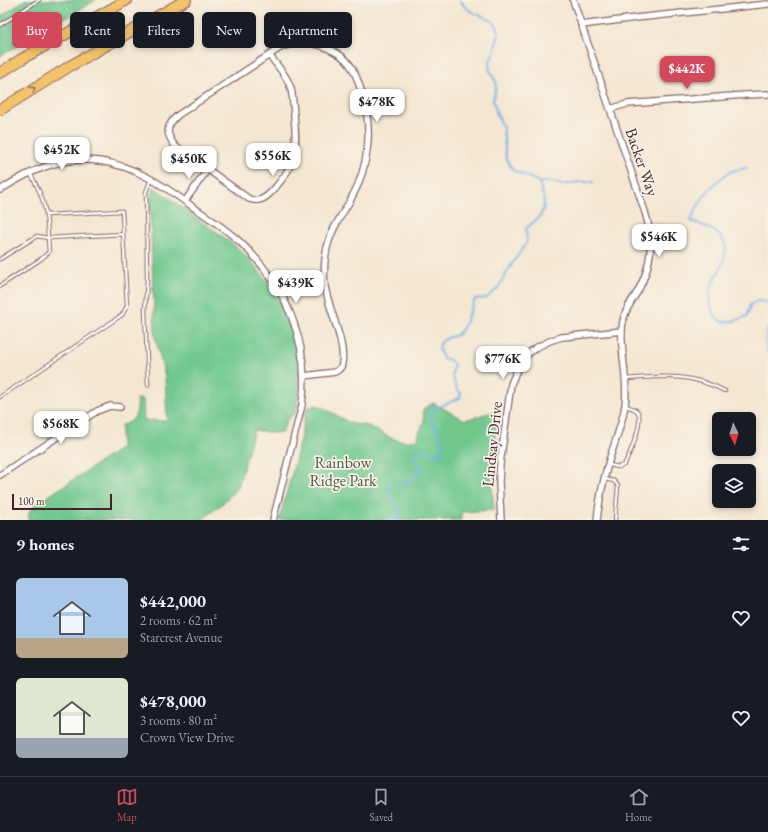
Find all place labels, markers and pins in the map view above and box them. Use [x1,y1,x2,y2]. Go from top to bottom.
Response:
pin: $442K [659,56,715,90]
pin: $478K [349,89,405,123]
pin: $452K [34,137,90,171]
pin: $556K [245,143,301,177]
pin: $450K [161,146,217,180]
pin: $546K [631,224,687,258]
pin: $439K [268,270,324,304]
pin: $776K [475,346,531,380]
pin: $568K [33,411,89,445]

